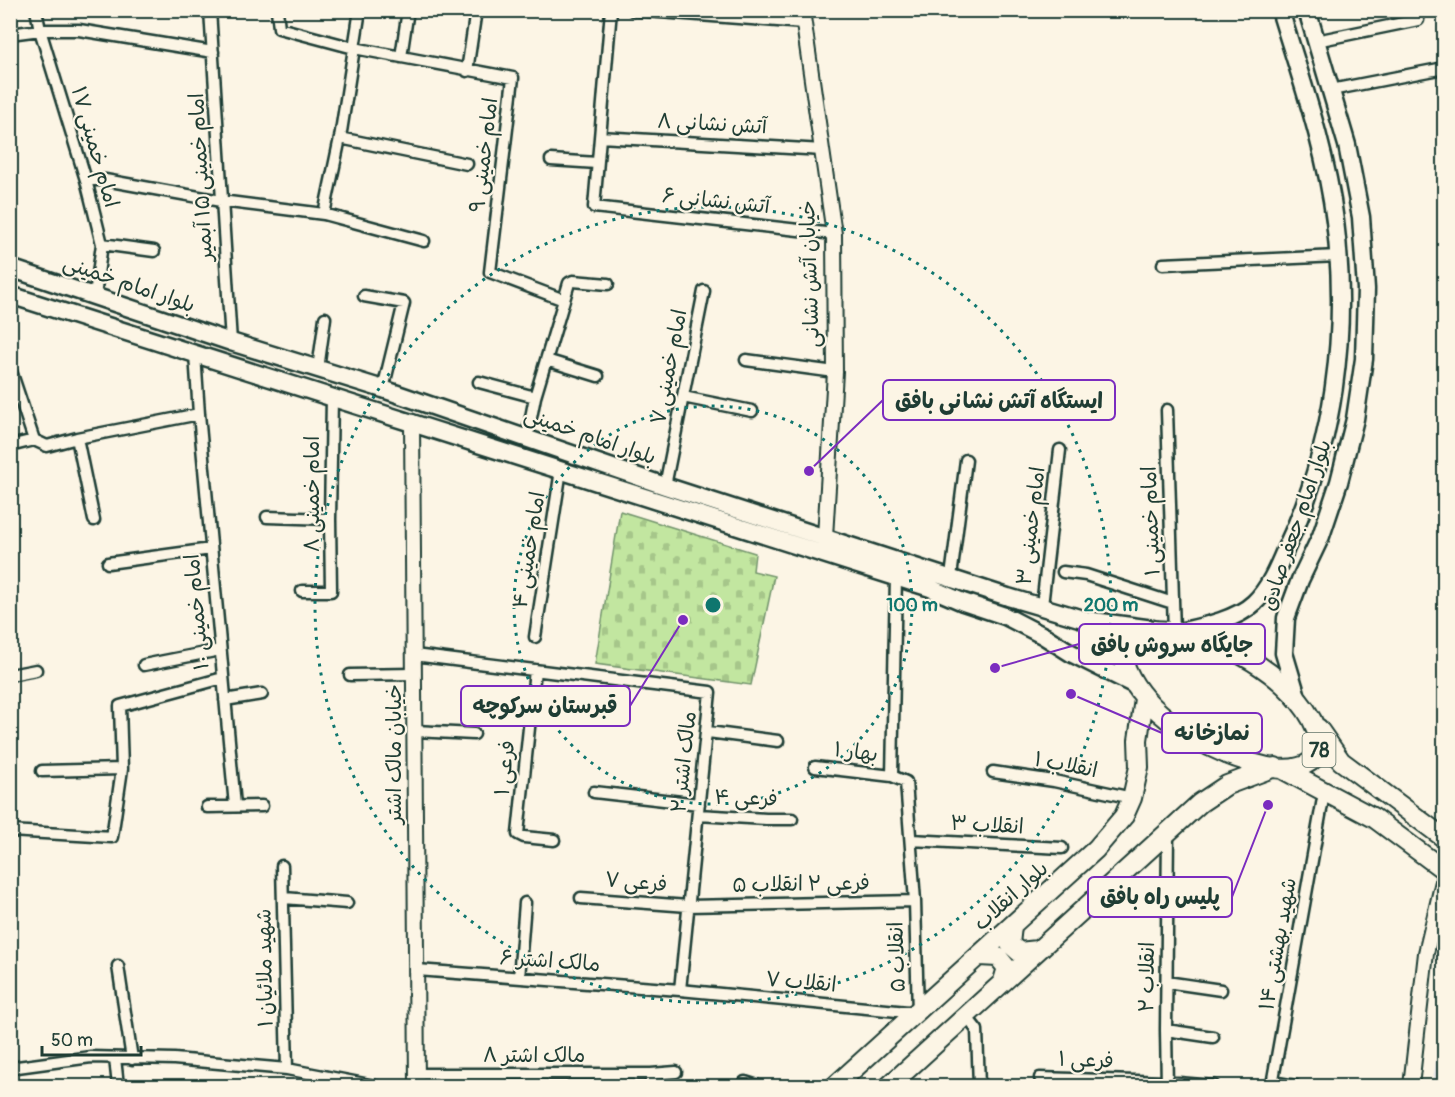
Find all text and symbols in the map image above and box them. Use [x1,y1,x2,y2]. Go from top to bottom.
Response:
street label: امام خمینی ۱۷ [63,83,125,211]
street label: امام خمینی ۱۵ آبمیر [183,92,221,264]
street label: امام خمینی ۹ [464,96,506,214]
street label: آتش نشانی ۸ [656,108,769,140]
street label: آتش نشانی ۶ [661,182,772,220]
street label: خیابان آتش نشانی [794,200,826,348]
street label: بلوار امام خمینی [59,249,199,321]
street label: امام خمینی ۷ [645,307,695,427]
callout: ایستگاه آتش نشانی بافق [883,380,1115,420]
text: ایستگاه آتش نشانی بافق [895,387,1103,415]
street label: بلوار امام خمینی [520,401,660,473]
street label: امام خمینی ۸ [299,435,328,553]
street label: بلوار امام جعفر صادق [1254,436,1340,615]
street label: امام خمینی ۳ [1010,465,1054,587]
street label: امام خمینی ۱ [1136,466,1168,576]
street label: امام خمینی ۴ [506,490,554,611]
street label: امام خمینی ۱۰ [178,552,218,671]
text: 100 m [886,594,938,617]
text: 200 m [1084,594,1138,617]
centre of rings [703,595,723,615]
callout: جایگاه سروش بافق [1079,624,1265,664]
text: جایگاه سروش بافق [1091,631,1253,660]
street label: خیابان مالک اشتر [381,684,408,826]
callout: قبرستان سرکوچه [461,686,630,726]
text: قبرستان سرکوچه [472,692,618,720]
street label: مالک اشتر ۲ [665,710,703,814]
callout: نمازخانه [1162,713,1262,753]
text: نمازخانه [1174,719,1250,747]
road number: 78 [1302,733,1336,767]
street label: بهار ۱ [832,736,880,768]
street label: فرعی ۱ [489,739,521,797]
street label: انقلاب ۱ [1032,746,1100,784]
street label: فرعی ۴ [714,783,778,813]
street label: انقلاب ۳ [950,810,1024,840]
street label: بلوار انقلاب [968,855,1054,937]
street label: فرعی ۷ [604,866,668,898]
street label: فرعی ۲ انقلاب ۵ [732,869,870,899]
street label: شهید بهشتی ۱۴ [1253,876,1303,1012]
callout: پلیس راه بافق [1088,877,1232,917]
text: پلیس راه بافق [1100,883,1221,911]
street label: شهید ملائیان ۱ [250,908,280,1028]
street label: انقلاب ۵ [882,921,912,993]
street label: انقلاب ۲ [1133,941,1161,1013]
street label: مالک اشتر ۶ [499,944,601,978]
street label: انقلاب ۷ [764,965,838,999]
scale bar [42,1019,141,1057]
text: 50 m [51,1029,93,1052]
street label: مالک اشتر ۸ [483,1042,585,1069]
street label: فرعی ۱ [1058,1046,1114,1074]

